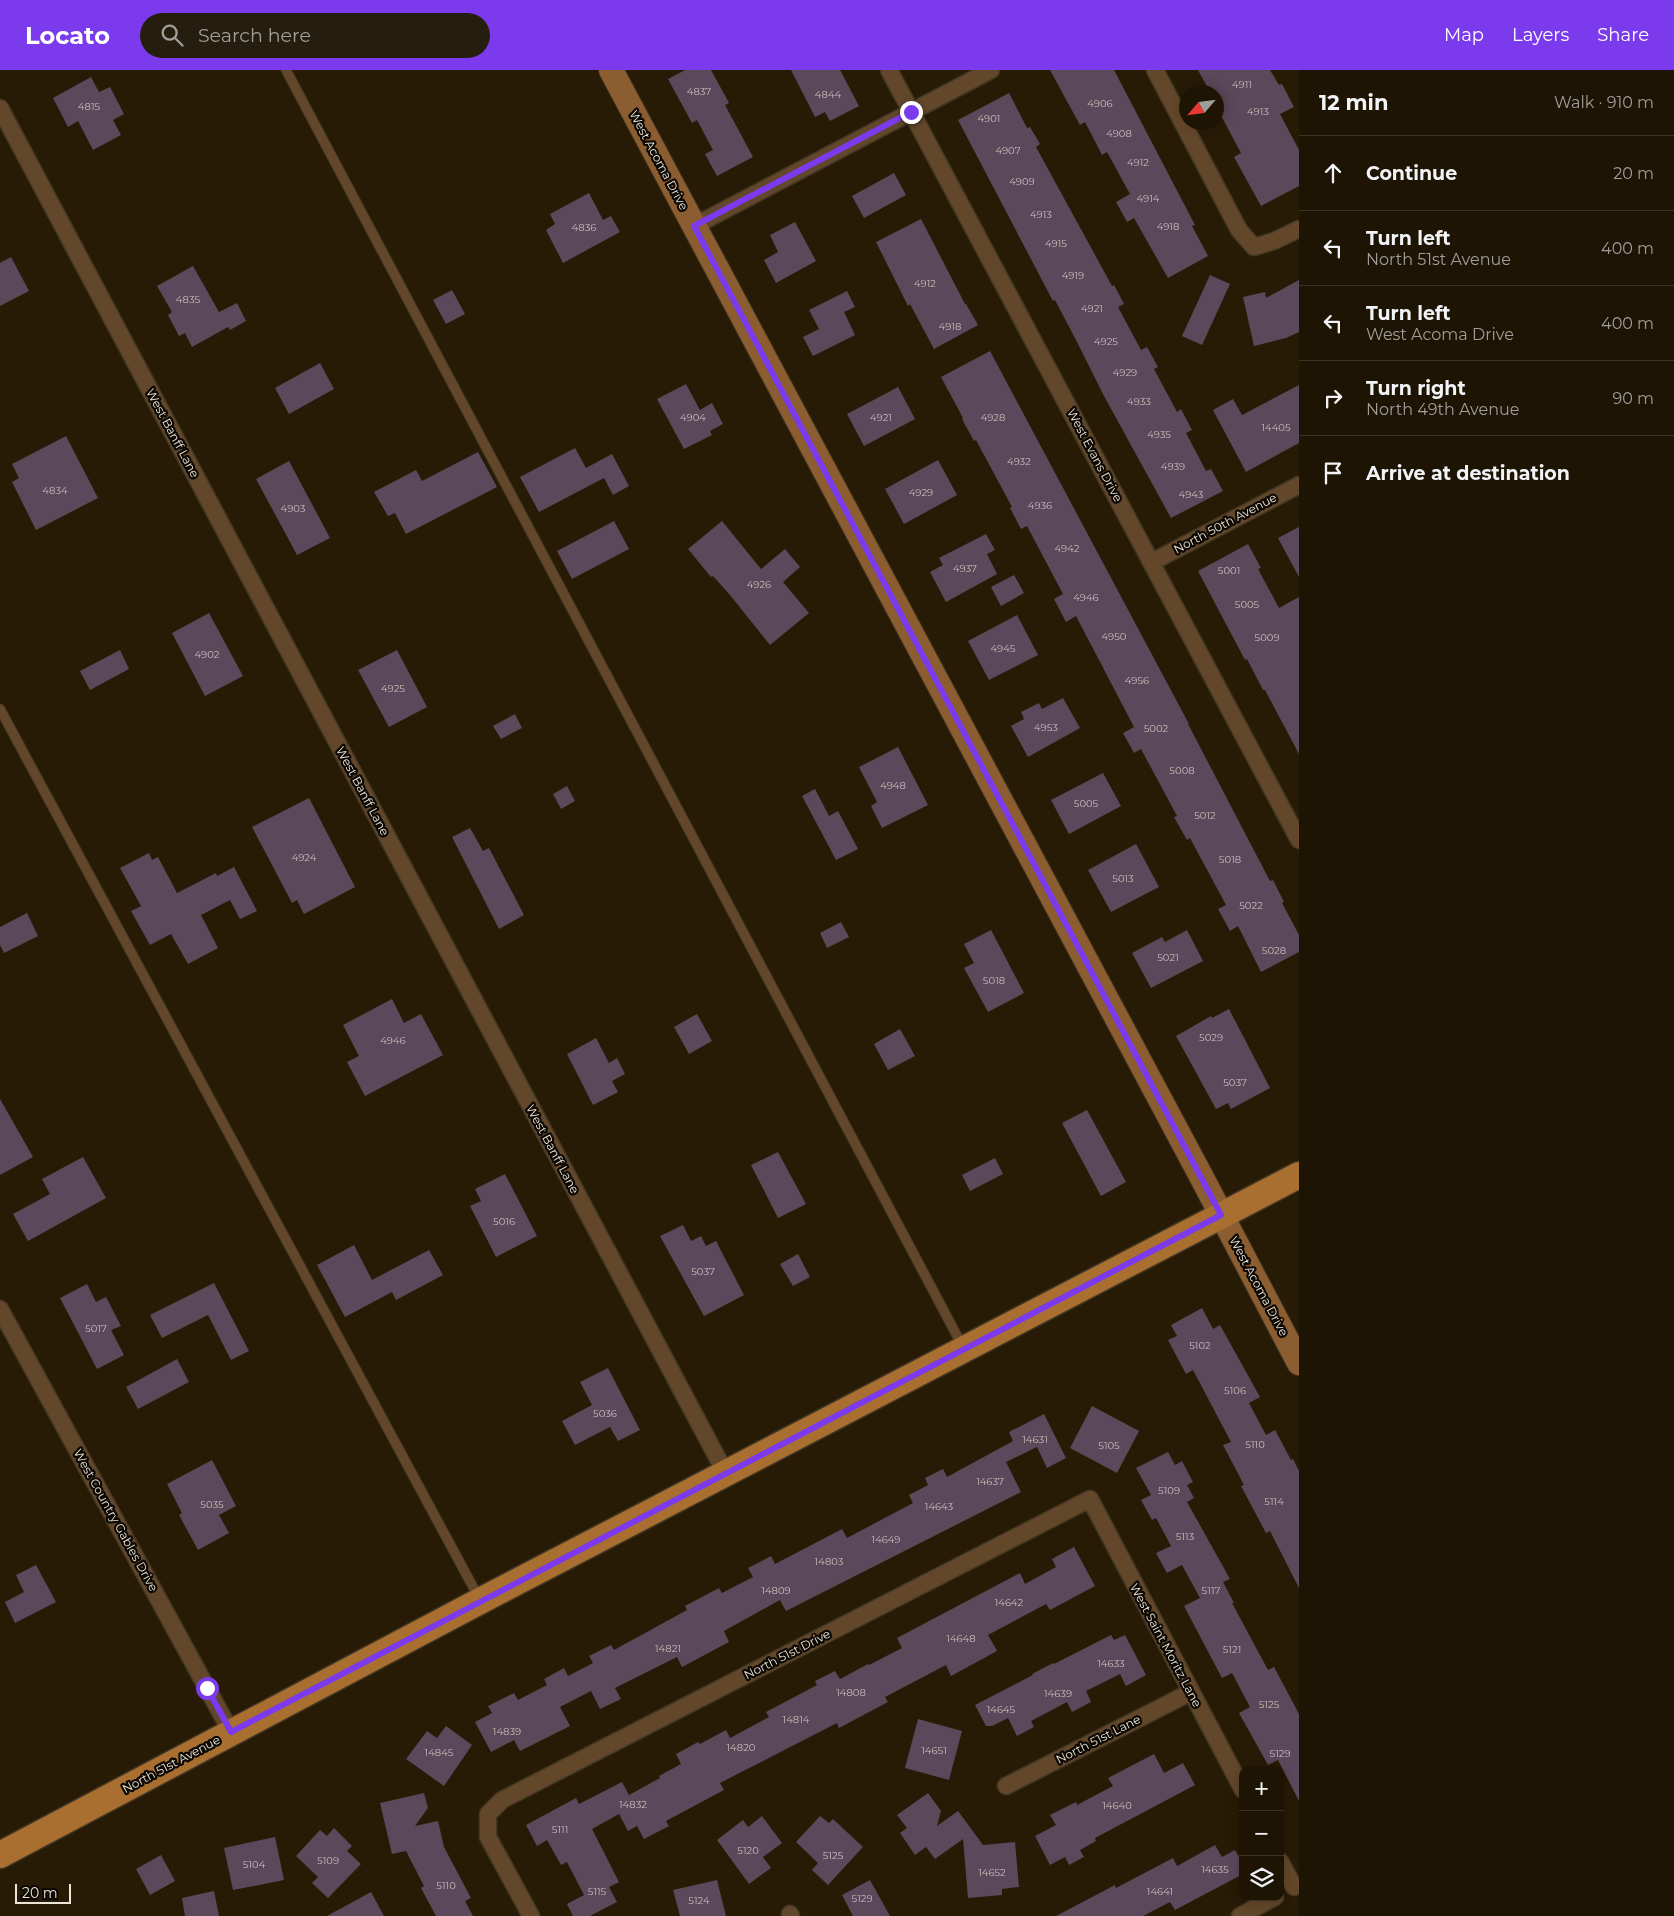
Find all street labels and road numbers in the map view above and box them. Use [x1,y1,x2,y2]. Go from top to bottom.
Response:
street label: West Acoma Drive [626,108,692,212]
street label: West Banff Lane [143,386,203,480]
street label: West Evans Drive [1064,406,1126,504]
street label: North 50th Avenue [1171,489,1279,557]
street label: West Banff Lane [333,744,393,838]
street label: West Banff Lane [523,1102,583,1196]
street label: West Acoma Drive [1226,1234,1292,1338]
street label: West Country Gables Drive [71,1446,161,1594]
street label: West Saint Moritz Lane [1127,1581,1205,1709]
street label: North 51st Drive [741,1626,833,1682]
street label: North 51st Lane [1053,1711,1143,1767]
street label: North 51st Avenue [119,1732,223,1796]

